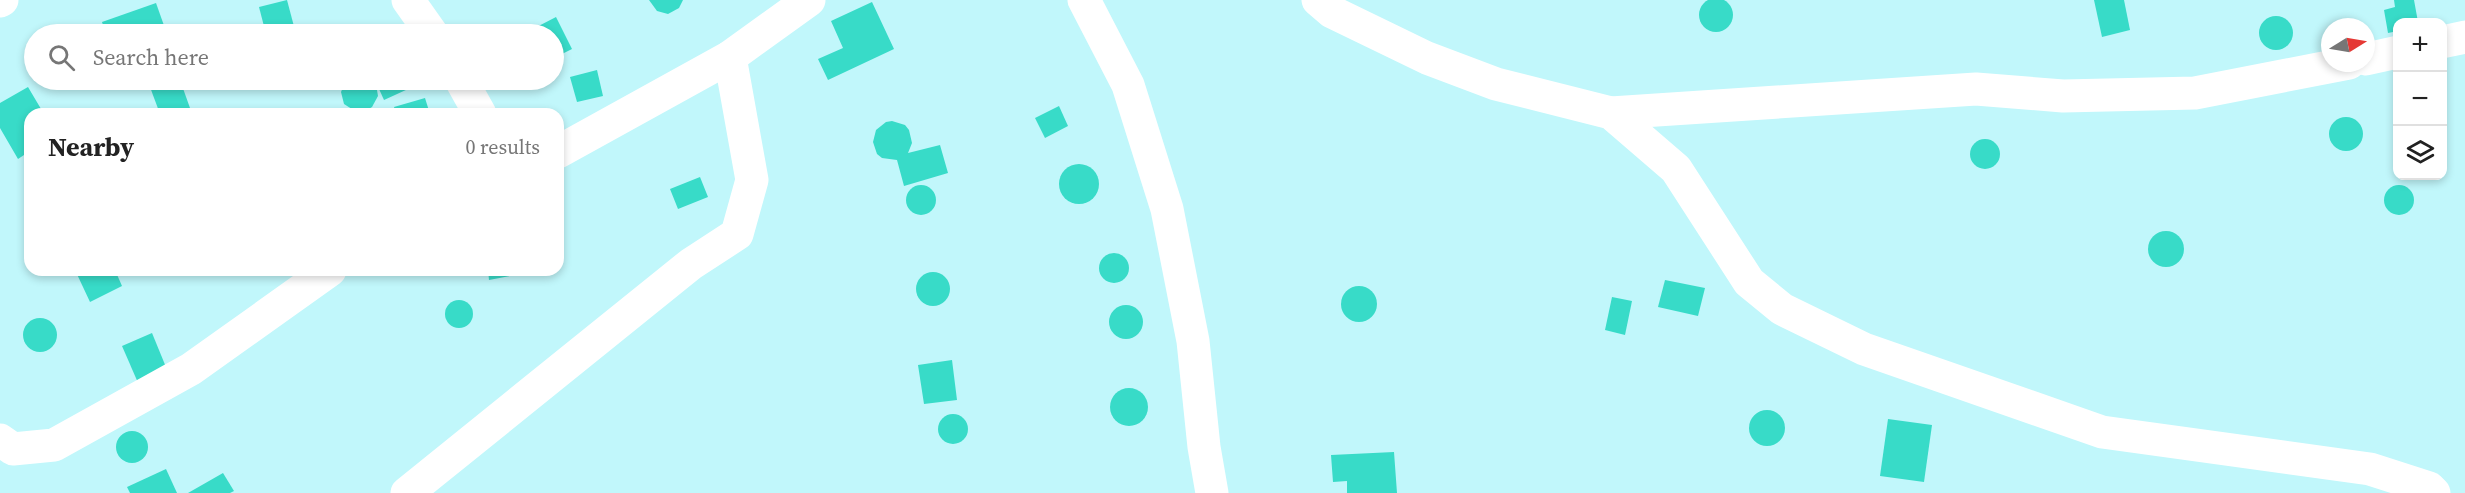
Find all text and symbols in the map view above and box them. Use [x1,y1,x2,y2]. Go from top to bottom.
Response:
north arrow [2321,18,2375,72]
map controls [2393,18,2447,180]
button: + [2393,18,2447,72]
search box [24,24,564,90]
icon: search [45,41,78,74]
text: Search here [93,42,209,72]
button: − [2393,72,2447,126]
button: layers [2393,126,2447,180]
text: Nearby [48,129,134,165]
text: 0 results [465,133,540,161]

